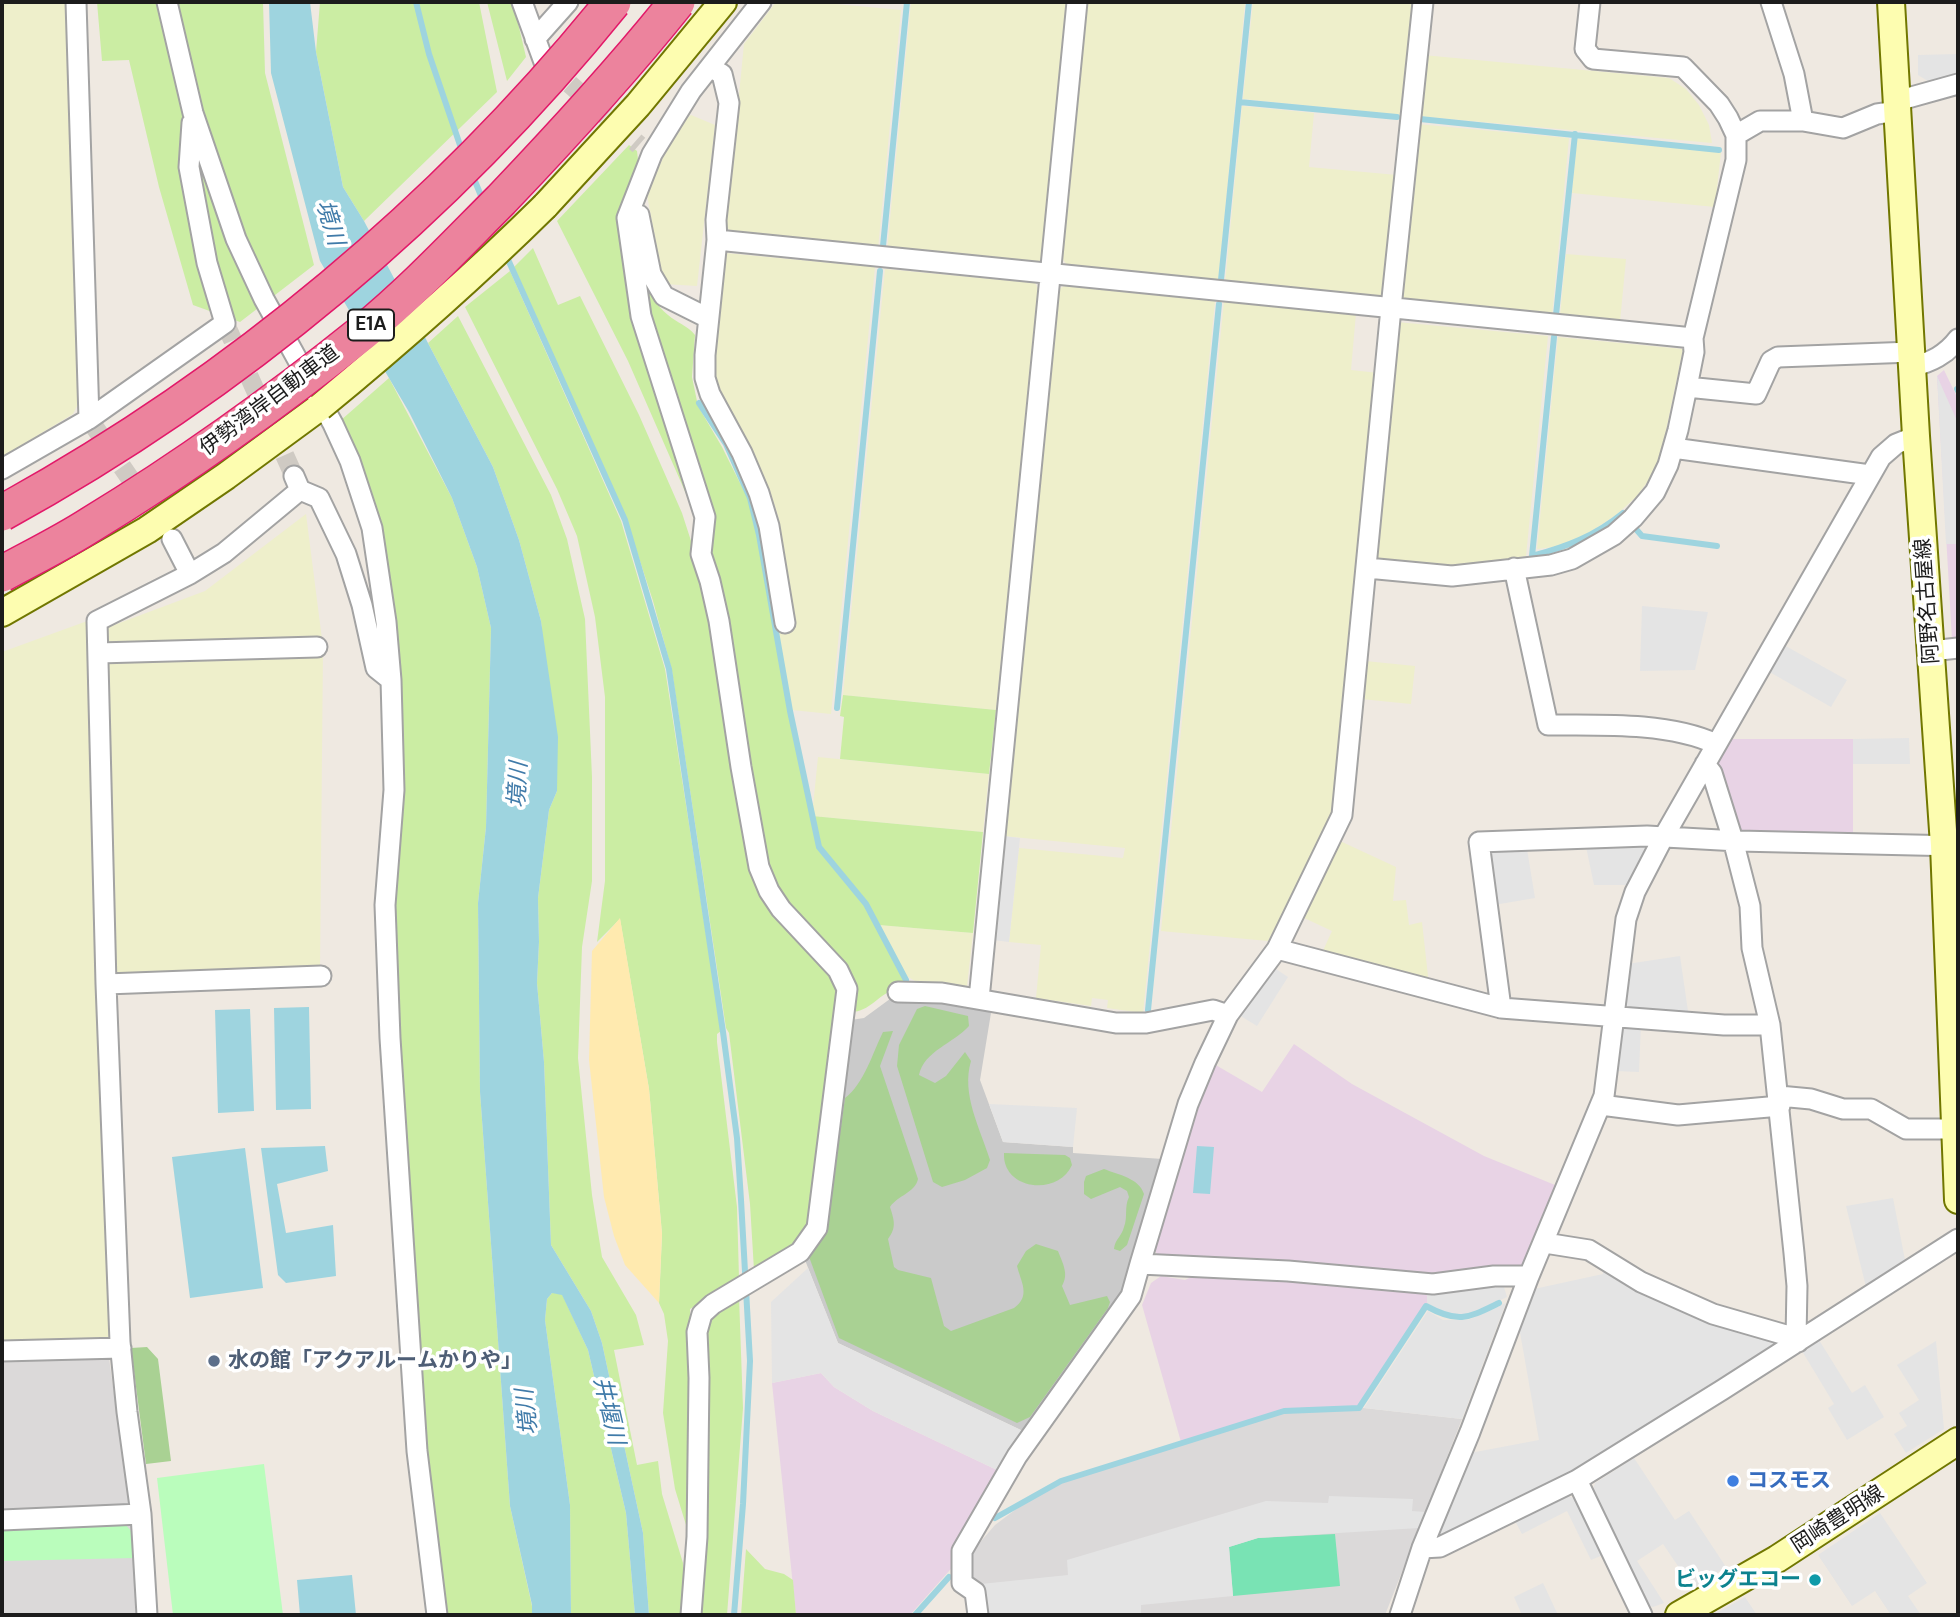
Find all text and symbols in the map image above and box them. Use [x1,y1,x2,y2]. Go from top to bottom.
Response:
water label: 境川 [309,197,349,249]
road number: E1A [348,310,394,340]
street label: 伊勢湾岸自動車道 [195,340,345,462]
street label: 阿野名古屋線 [1911,537,1945,665]
water label: 境川 [504,761,534,809]
place label: 水の館「アクアルームかりや」 [228,1348,522,1374]
marker: 水の館「アクアルームかりや」 [206,1353,222,1369]
water label: 井堰川 [587,1374,629,1448]
water label: 境川 [512,1388,544,1436]
place label: コスモス [1747,1468,1831,1494]
marker: コスモス [1725,1473,1741,1489]
street label: 岡崎豊明線 [1787,1481,1889,1559]
place label: ビッグエコー [1675,1567,1801,1593]
marker: ビッグエコー [1807,1572,1823,1588]

